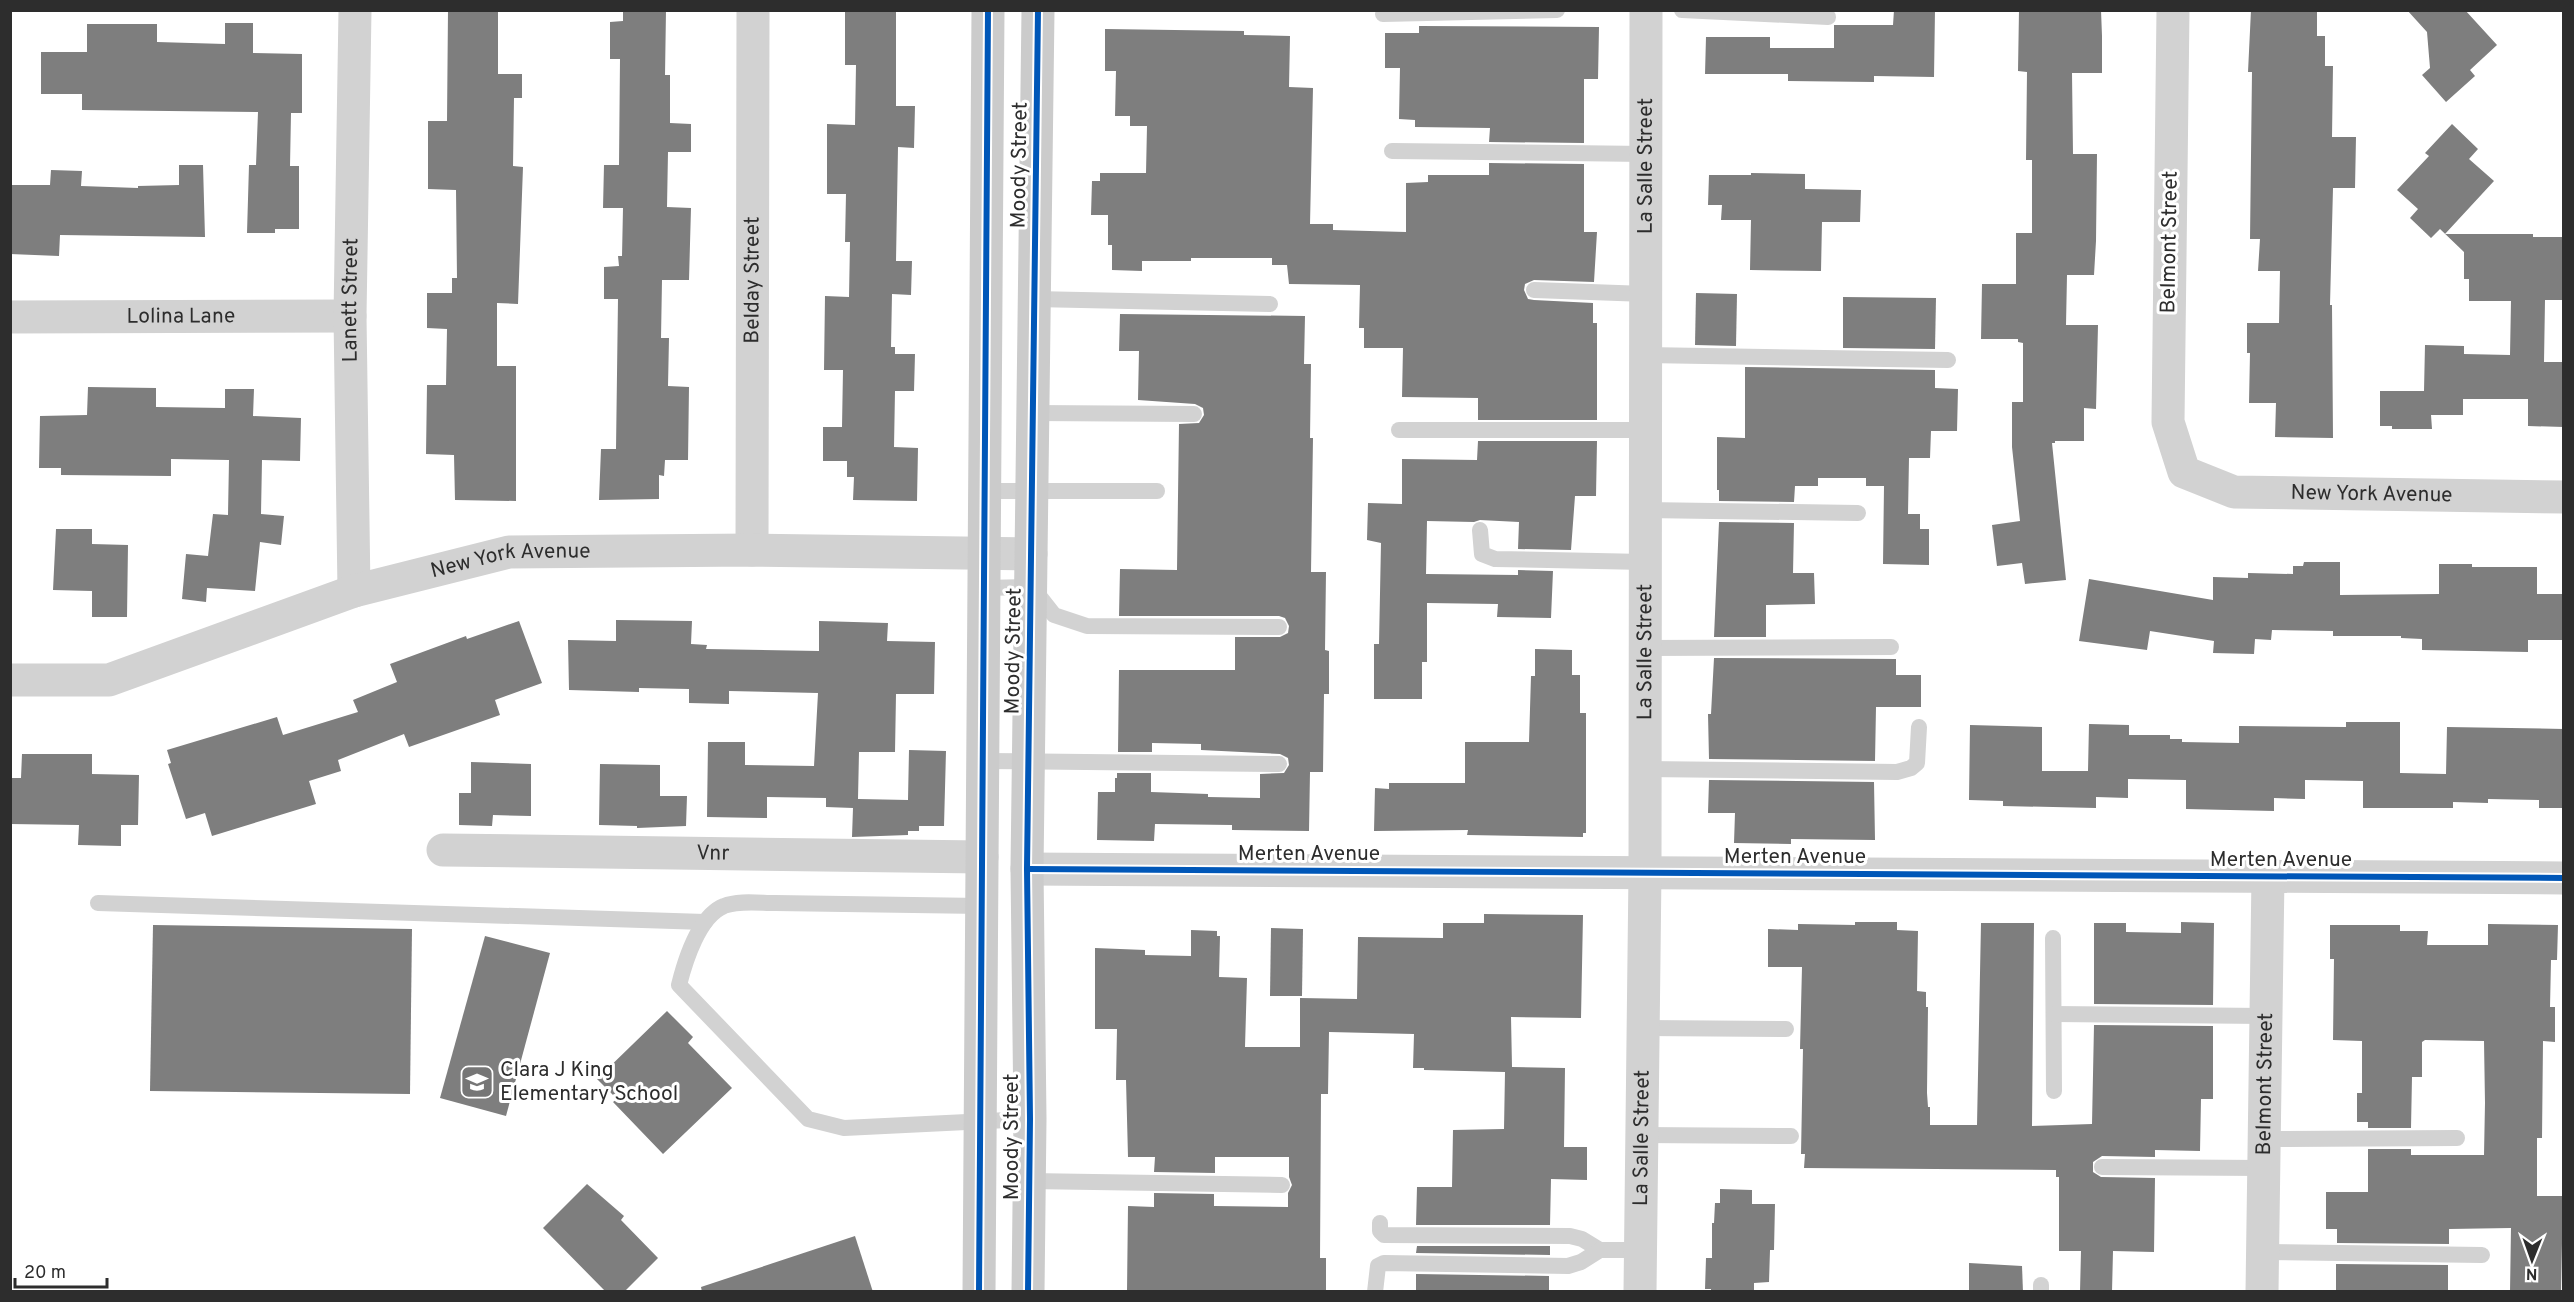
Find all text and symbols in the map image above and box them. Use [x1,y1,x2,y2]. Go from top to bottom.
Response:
street label: La Salle Street [1632,98,1659,234]
street label: Moody Street [1005,101,1035,229]
street label: Belmont Street [2155,170,2185,314]
street label: Belday Street [739,216,766,344]
street label: Lanett Street [337,237,365,363]
street label: Lolina Lane [127,303,235,330]
street label: New York Avenue [2290,479,2453,509]
street label: New York Avenue [428,538,591,585]
street label: La Salle Street [1632,584,1659,720]
street label: Moody Street [999,587,1029,715]
street label: Vnr [696,840,730,867]
street label: Merten Avenue [1238,841,1380,868]
street label: Merten Avenue [1724,844,1866,871]
street label: Merten Avenue [2210,847,2352,874]
street label: Belmont Street [2250,1012,2280,1156]
place label: Clara J King Elementary School [500,1057,678,1108]
school or university icon: Clara J King Elementary School [459,1064,495,1100]
street label: La Salle Street [1628,1070,1656,1206]
street label: Moody Street [999,1074,1026,1200]
north arrow [2502,1230,2562,1290]
scale bar [15,1251,106,1289]
text: 20 m [24,1262,66,1285]
text: N [2526,1263,2538,1283]

